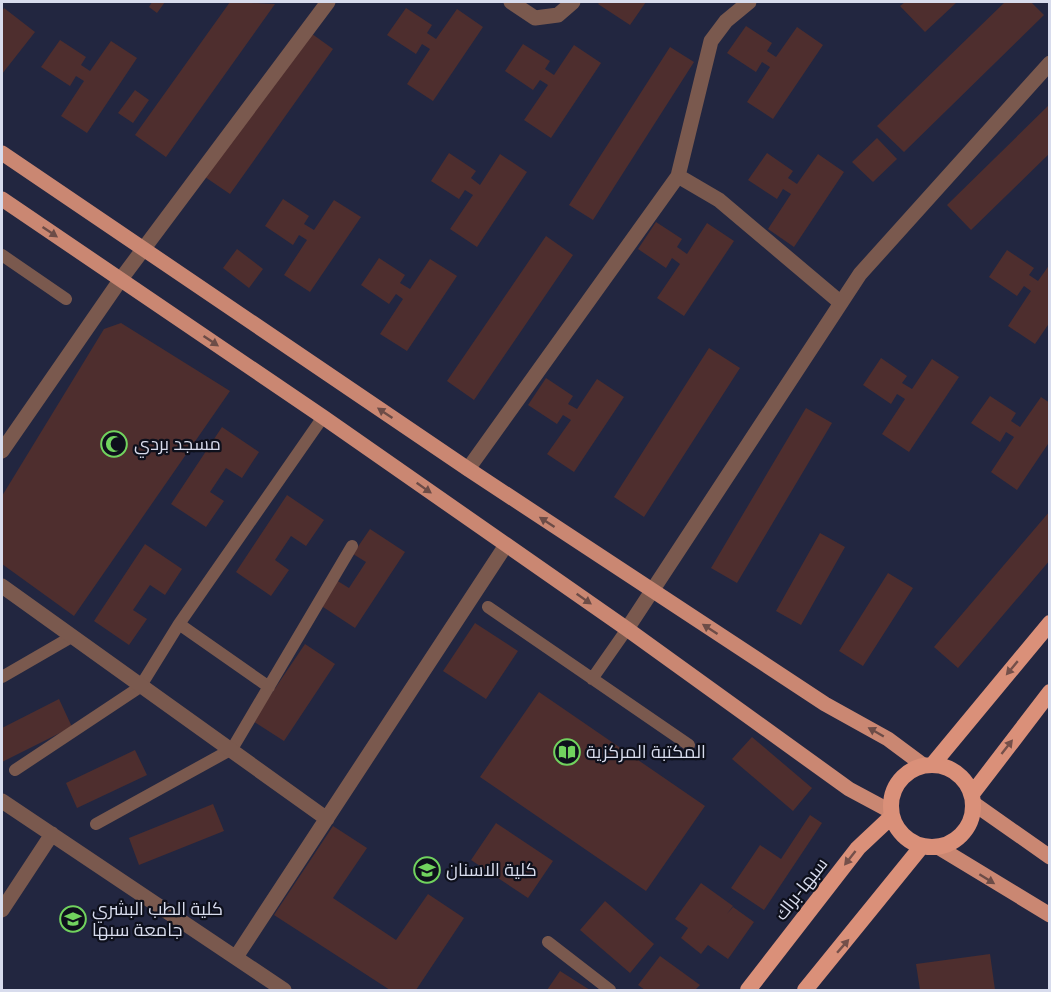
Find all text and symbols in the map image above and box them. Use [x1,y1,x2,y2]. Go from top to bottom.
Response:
one-way arrow [42,226,58,237]
one-way arrow [203,335,219,347]
one-way arrow [377,408,393,419]
mosque icon: مسجد بردي [99,429,129,459]
place label: مسجد بردي [134,433,221,458]
one-way arrow [415,482,431,494]
one-way arrow [539,516,555,527]
one-way arrow [575,593,591,605]
one-way arrow [702,623,718,634]
one-way arrow [1006,660,1019,675]
one-way arrow [867,727,884,737]
library icon: المكتبة المركزية [552,737,582,767]
one-way arrow [1001,739,1014,755]
place label: المكتبة المركزية [586,741,706,763]
one-way arrow [844,849,856,865]
street label: سبها-براك [770,853,832,925]
school or university icon: كلية الاسنان [412,855,442,885]
place label: كلية الاسنان [446,859,537,881]
one-way arrow [979,873,995,884]
place label: كلية الطب البشري جامعة سبها [92,898,223,941]
school or university icon: كلية الطب البشري جامعة سبها [58,904,88,934]
one-way arrow [836,939,849,954]

